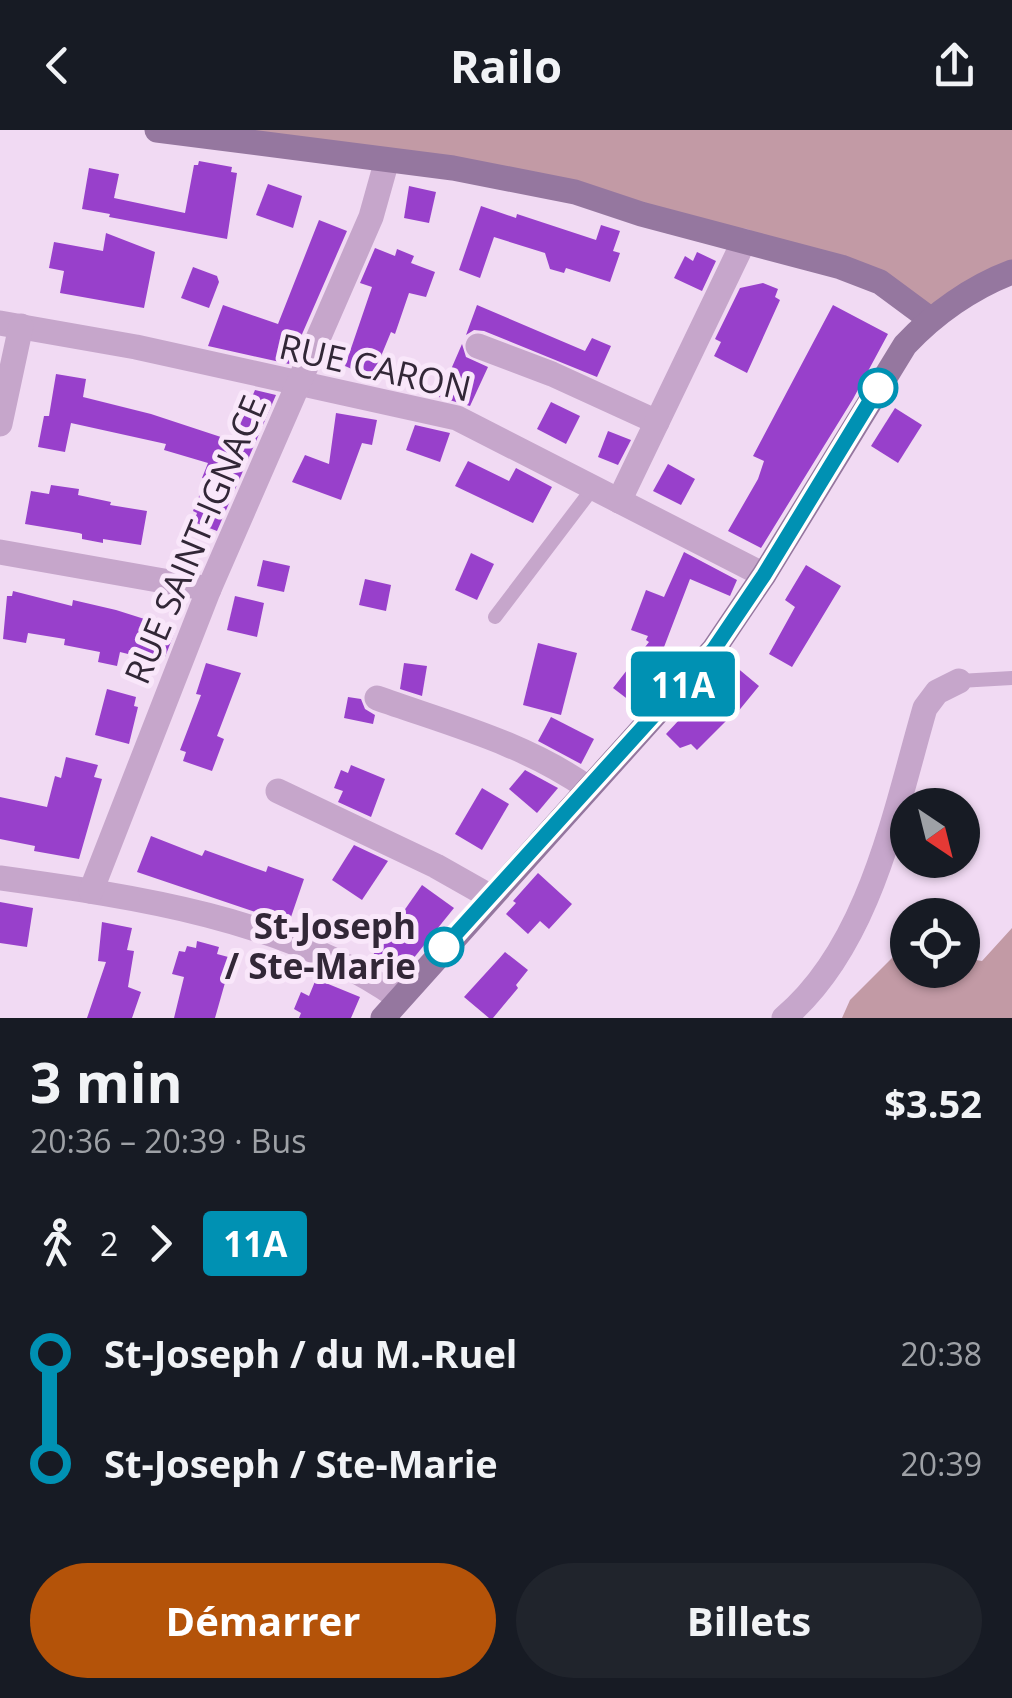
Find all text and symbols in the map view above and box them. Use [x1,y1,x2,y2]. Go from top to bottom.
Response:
text: Railo [450,35,562,96]
icon: back [30,38,85,93]
icon: share [927,38,982,93]
street label: RUE CARON [275,322,476,411]
unlabelled marker [859,369,897,407]
street label: RUE SAINT-IGNACE [113,388,277,691]
line badge: 11A [626,652,740,716]
text: 11A [651,661,715,708]
north arrow [890,788,980,878]
map controls [890,788,980,988]
button: locate [890,898,980,988]
place label: St-Joseph / Ste-Marie [225,902,416,989]
marker: St-Joseph / Ste-Marie [425,928,463,966]
text: 3 min [30,1044,183,1119]
text: $3.52 [884,1077,982,1129]
text: 20:36 – 20:39 · Bus [30,1119,306,1162]
icon: walk [30,1216,85,1271]
icon: forward [133,1216,188,1271]
text: 11A [223,1220,287,1267]
text: 2 [100,1222,118,1265]
text: St-Joseph / du M.-Ruel [104,1327,517,1379]
text: 20:38 [900,1332,982,1375]
text: St-Joseph / Ste-Marie [104,1437,498,1489]
text: 20:39 [900,1442,982,1485]
button: Démarrer [30,1563,496,1678]
button: Billets [516,1563,982,1678]

